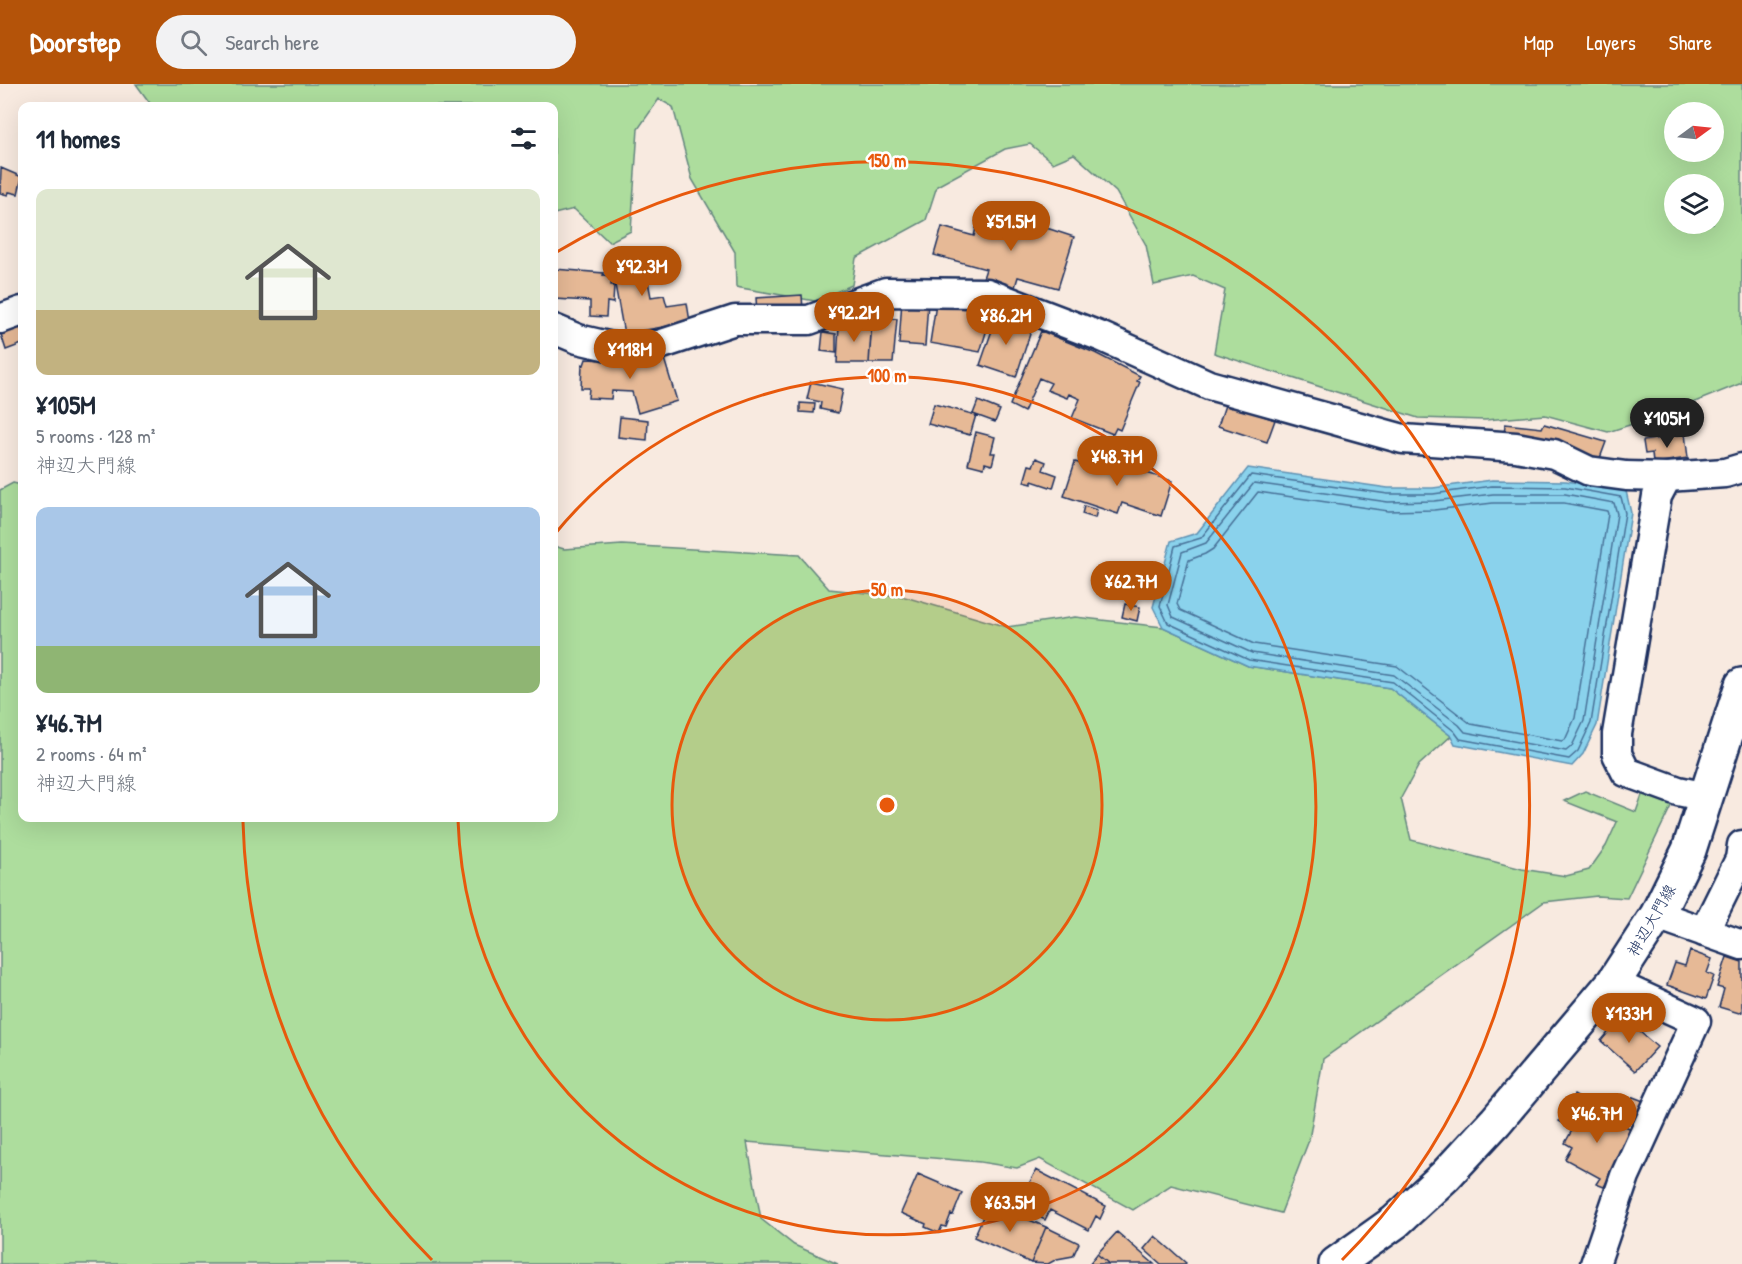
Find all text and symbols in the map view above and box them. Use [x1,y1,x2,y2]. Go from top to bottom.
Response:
search box [156,15,576,69]
text: Doorstep [30,23,120,61]
icon: search [177,26,210,59]
text: Search here [225,27,319,57]
text: Map [1524,28,1553,57]
text: Layers [1586,28,1636,57]
text: Share [1669,28,1712,57]
north arrow [1664,102,1724,162]
map controls [1664,102,1724,234]
text: 11 homes [36,121,120,156]
icon: filters [507,122,540,155]
text: 150 m [868,148,906,173]
button: layers [1664,174,1724,234]
pin: ¥51.5M [962,201,1060,252]
text: ¥51.5M [986,207,1036,234]
icon: home [234,228,342,336]
pin: ¥92.3M [593,246,691,297]
text: ¥92.3M [616,252,668,279]
pin: ¥92.2M [805,292,903,343]
pin: ¥86.2M [957,295,1055,346]
text: ¥92.2M [828,298,880,325]
text: ¥86.2M [980,301,1032,328]
pin: ¥118M [588,329,672,380]
text: ¥118M [608,335,652,362]
text: 100 m [867,363,907,388]
text: ¥105M [36,387,96,422]
pin: ¥105M [1625,398,1709,449]
text: ¥105M [1644,404,1690,431]
text: 5 rooms · 128 m² [36,422,155,449]
pin: ¥48.7M [1068,436,1166,487]
text: ¥48.7M [1091,442,1143,469]
text: 神辺大門線 [36,451,136,478]
icon: home [234,546,342,654]
pin: ¥62.7M [1082,561,1180,612]
text: ¥62.7M [1105,567,1157,594]
text: 50 m [871,577,903,602]
text: ¥46.7M [36,705,102,740]
text: 2 rooms · 64 m² [36,740,147,767]
text: 神辺大門線 [36,769,136,796]
centre of rings [877,795,897,815]
street label: 神辺大門線 [1621,880,1681,960]
pin: ¥133M [1587,993,1671,1044]
text: ¥133M [1606,999,1652,1026]
pin: ¥46.7M [1548,1093,1646,1144]
text: ¥46.7M [1572,1099,1622,1126]
pin: ¥63.5M [961,1182,1059,1233]
text: ¥63.5M [985,1188,1035,1215]

